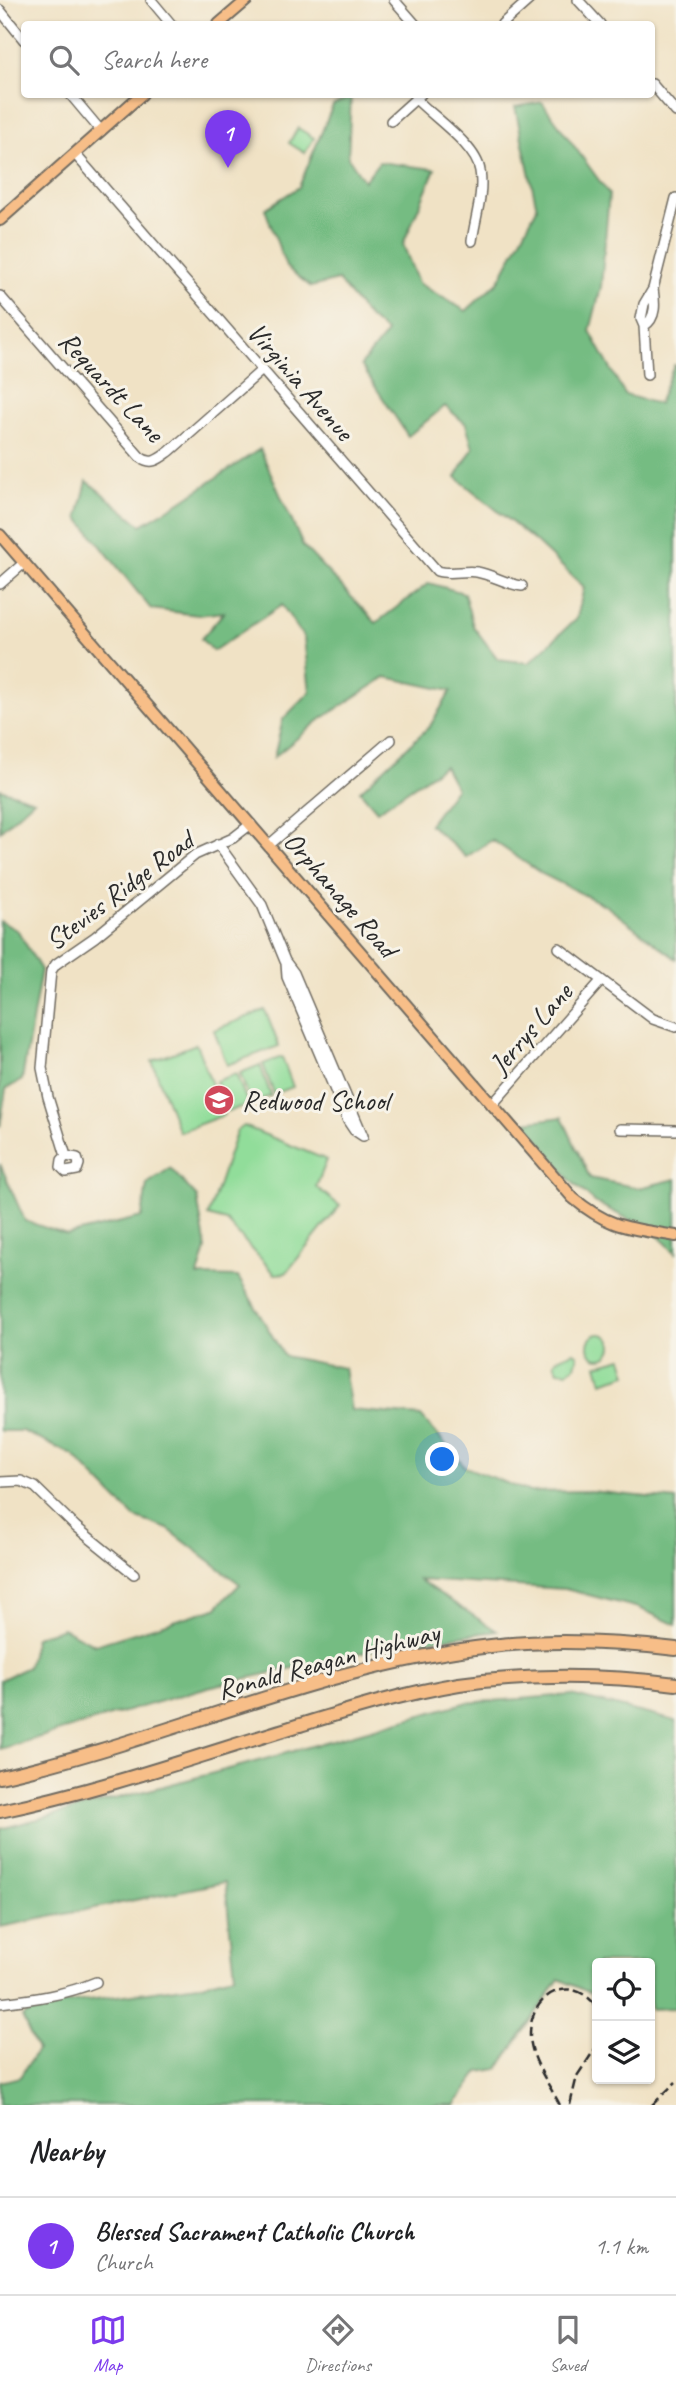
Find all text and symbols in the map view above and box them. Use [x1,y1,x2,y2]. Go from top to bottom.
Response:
search box [21,21,655,98]
icon: search [45,41,83,79]
text: Search here [101,43,207,76]
pin: 1 [205,110,251,168]
street label: Virginia Avenue [240,315,363,449]
street label: Requardt Lane [51,323,173,451]
street label: Stevies Ridge Road [38,821,204,958]
street label: Orphanage Road [276,824,408,968]
street label: Jerrys Lane [480,974,581,1083]
school or university icon: Redwood School [202,1083,236,1117]
place label: Redwood School [242,1083,394,1118]
your location [425,1442,459,1476]
street label: Ronald Reagan Highway [214,1613,445,1707]
map controls [592,1958,655,2084]
button: locate [592,1958,655,2021]
button: layers [592,2021,655,2084]
text: Nearby [28,2132,104,2170]
text: Blessed Sacrament Catholic Church [95,2215,414,2248]
text: 1 [46,2232,56,2261]
text: 1.1 km [595,2232,648,2261]
text: Church [95,2248,153,2277]
tab: Map [89,2311,127,2377]
tab: Directions [305,2311,371,2377]
tab: Saved [549,2311,587,2377]

